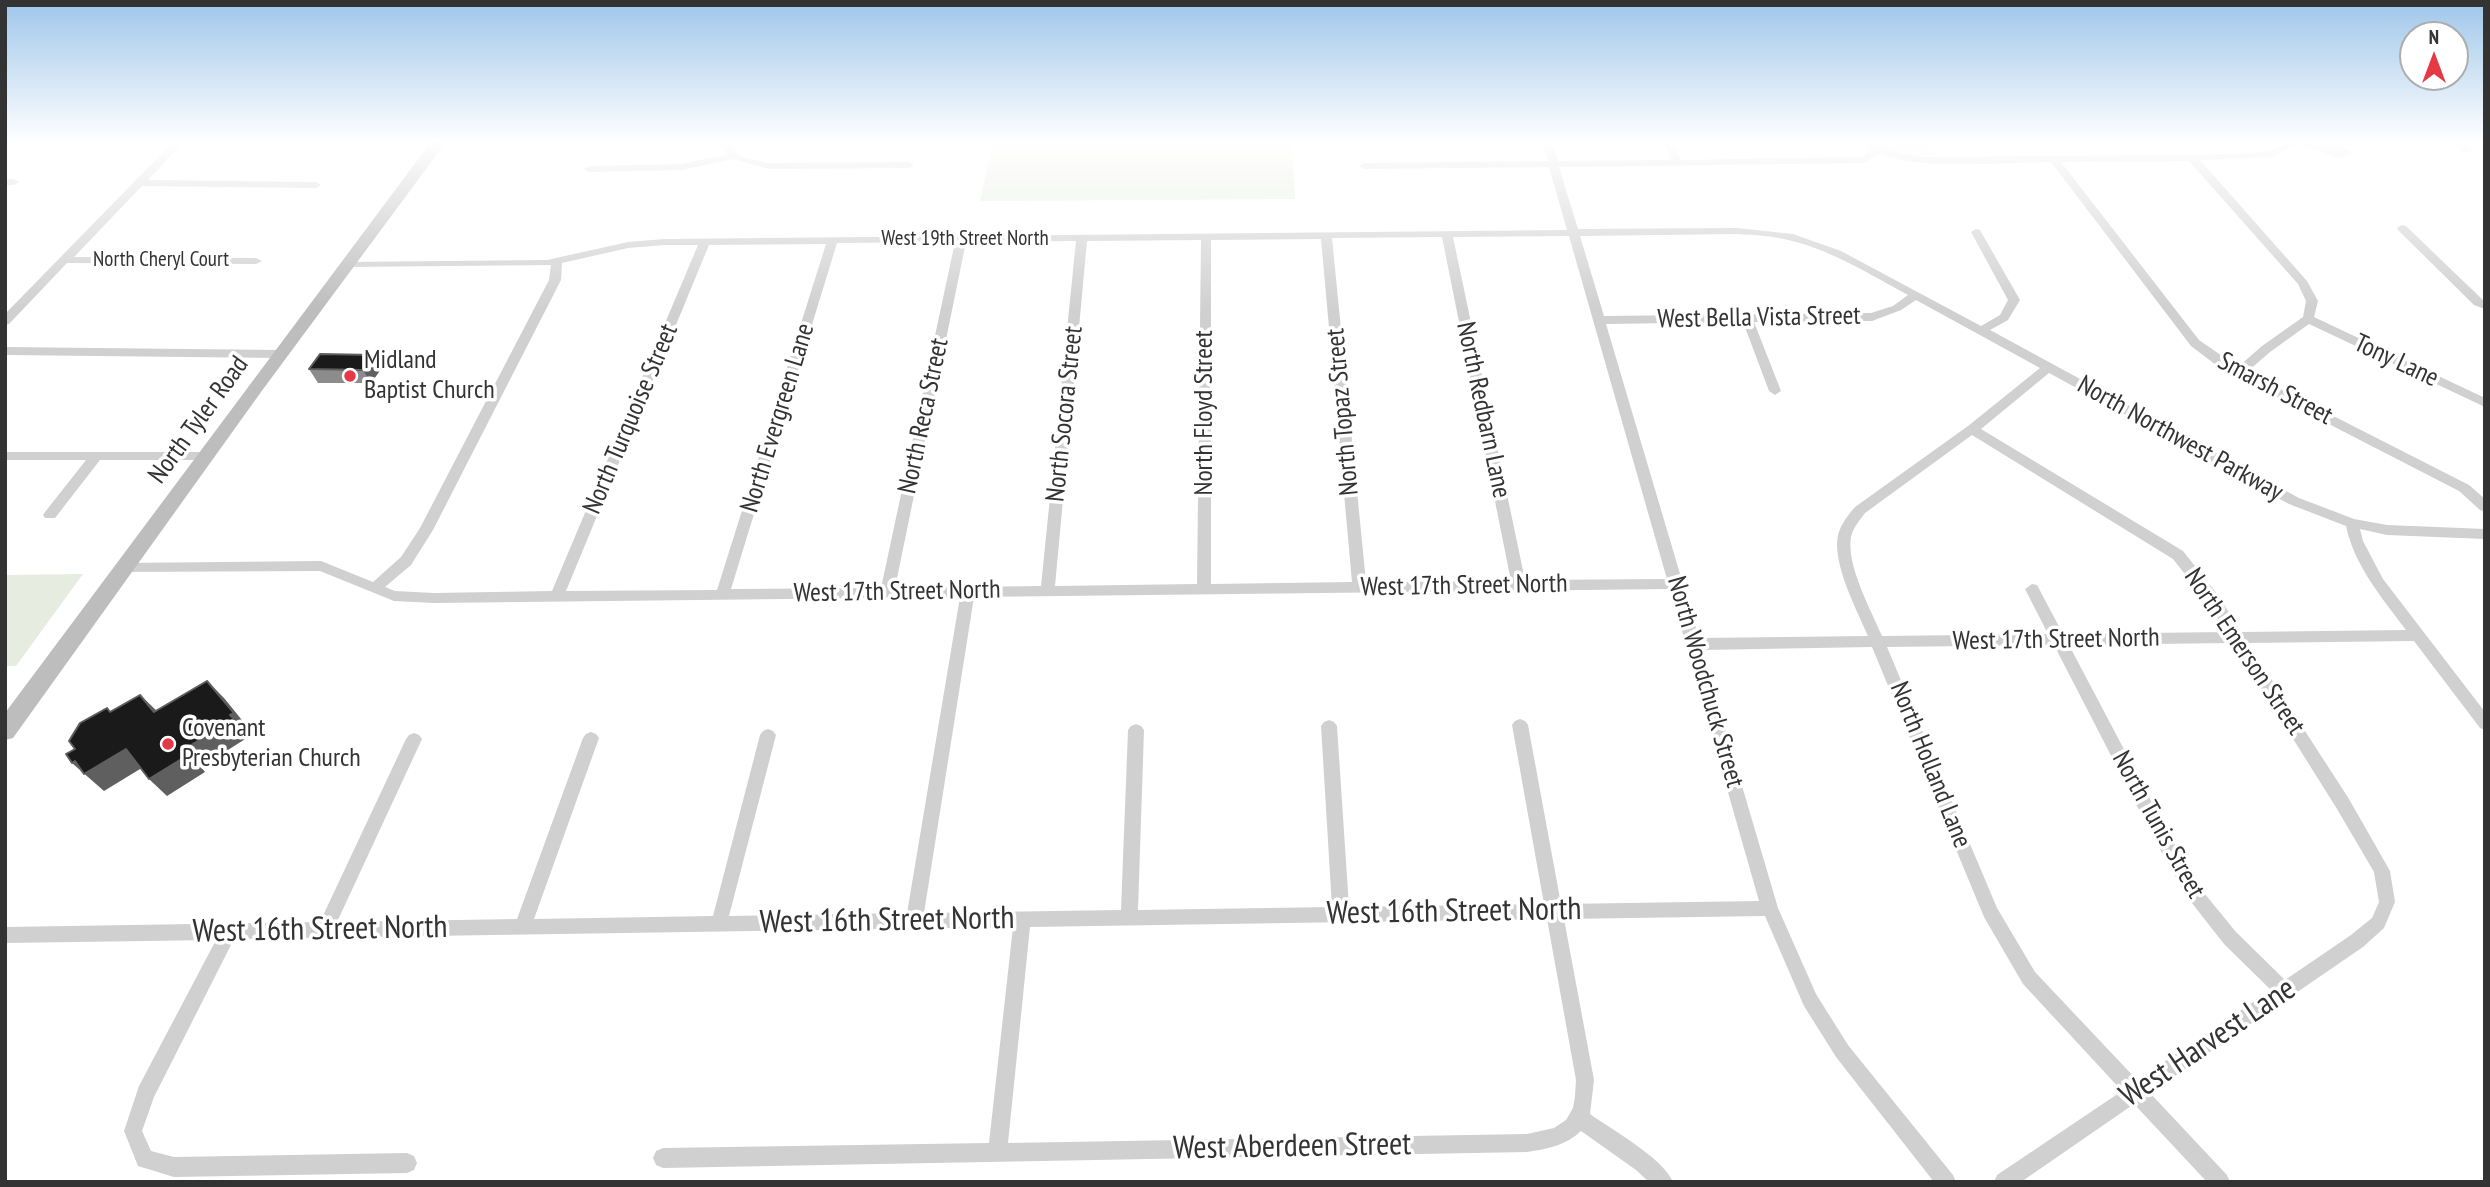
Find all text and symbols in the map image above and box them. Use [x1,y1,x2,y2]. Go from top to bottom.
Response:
north arrow [2399,21,2469,91]
text: N [2429,25,2439,49]
street label: West 19th Street North [881,226,1049,252]
street label: North Cheryl Court [93,247,229,273]
street label: West Bella Vista Street [1657,301,1861,335]
street label: North Turquoise Street [577,319,685,519]
street label: North Redbarn Lane [1449,319,1517,501]
street label: North Evergreen Lane [734,320,822,516]
street label: North Socora Street [1040,325,1090,503]
street label: North Topaz Street [1320,327,1366,497]
street label: Tony Lane [2349,328,2443,394]
street label: North Floyd Street [1189,330,1221,496]
street label: North Reca Street [892,335,956,497]
place label: Midland Baptist Church [364,345,495,406]
street label: Smarsh Street [2212,346,2338,432]
street label: North Tyler Road [142,350,256,490]
marker: Midland Baptist Church [342,368,358,384]
street label: North Northwest Parkway [2072,370,2288,508]
street label: North Emerson Street [2177,563,2311,741]
street label: West 17th Street North [1360,569,1568,603]
street label: North Woodchuck Street [1660,573,1750,791]
street label: West 17th Street North [793,575,1001,609]
street label: West 17th Street North [1952,623,2160,657]
street label: North Holland Lane [1883,678,1977,852]
place label: Covenant Presbyterian Church [182,713,361,774]
marker: Covenant Presbyterian Church [160,736,176,752]
street label: North Tunis Street [2105,746,2211,904]
street label: West 16th Street North [1326,891,1582,933]
street label: West 16th Street North [759,900,1015,942]
street label: West 16th Street North [192,909,448,951]
street label: West Harvest Lane [2113,970,2303,1116]
street label: West Aberdeen Street [1173,1126,1411,1168]

